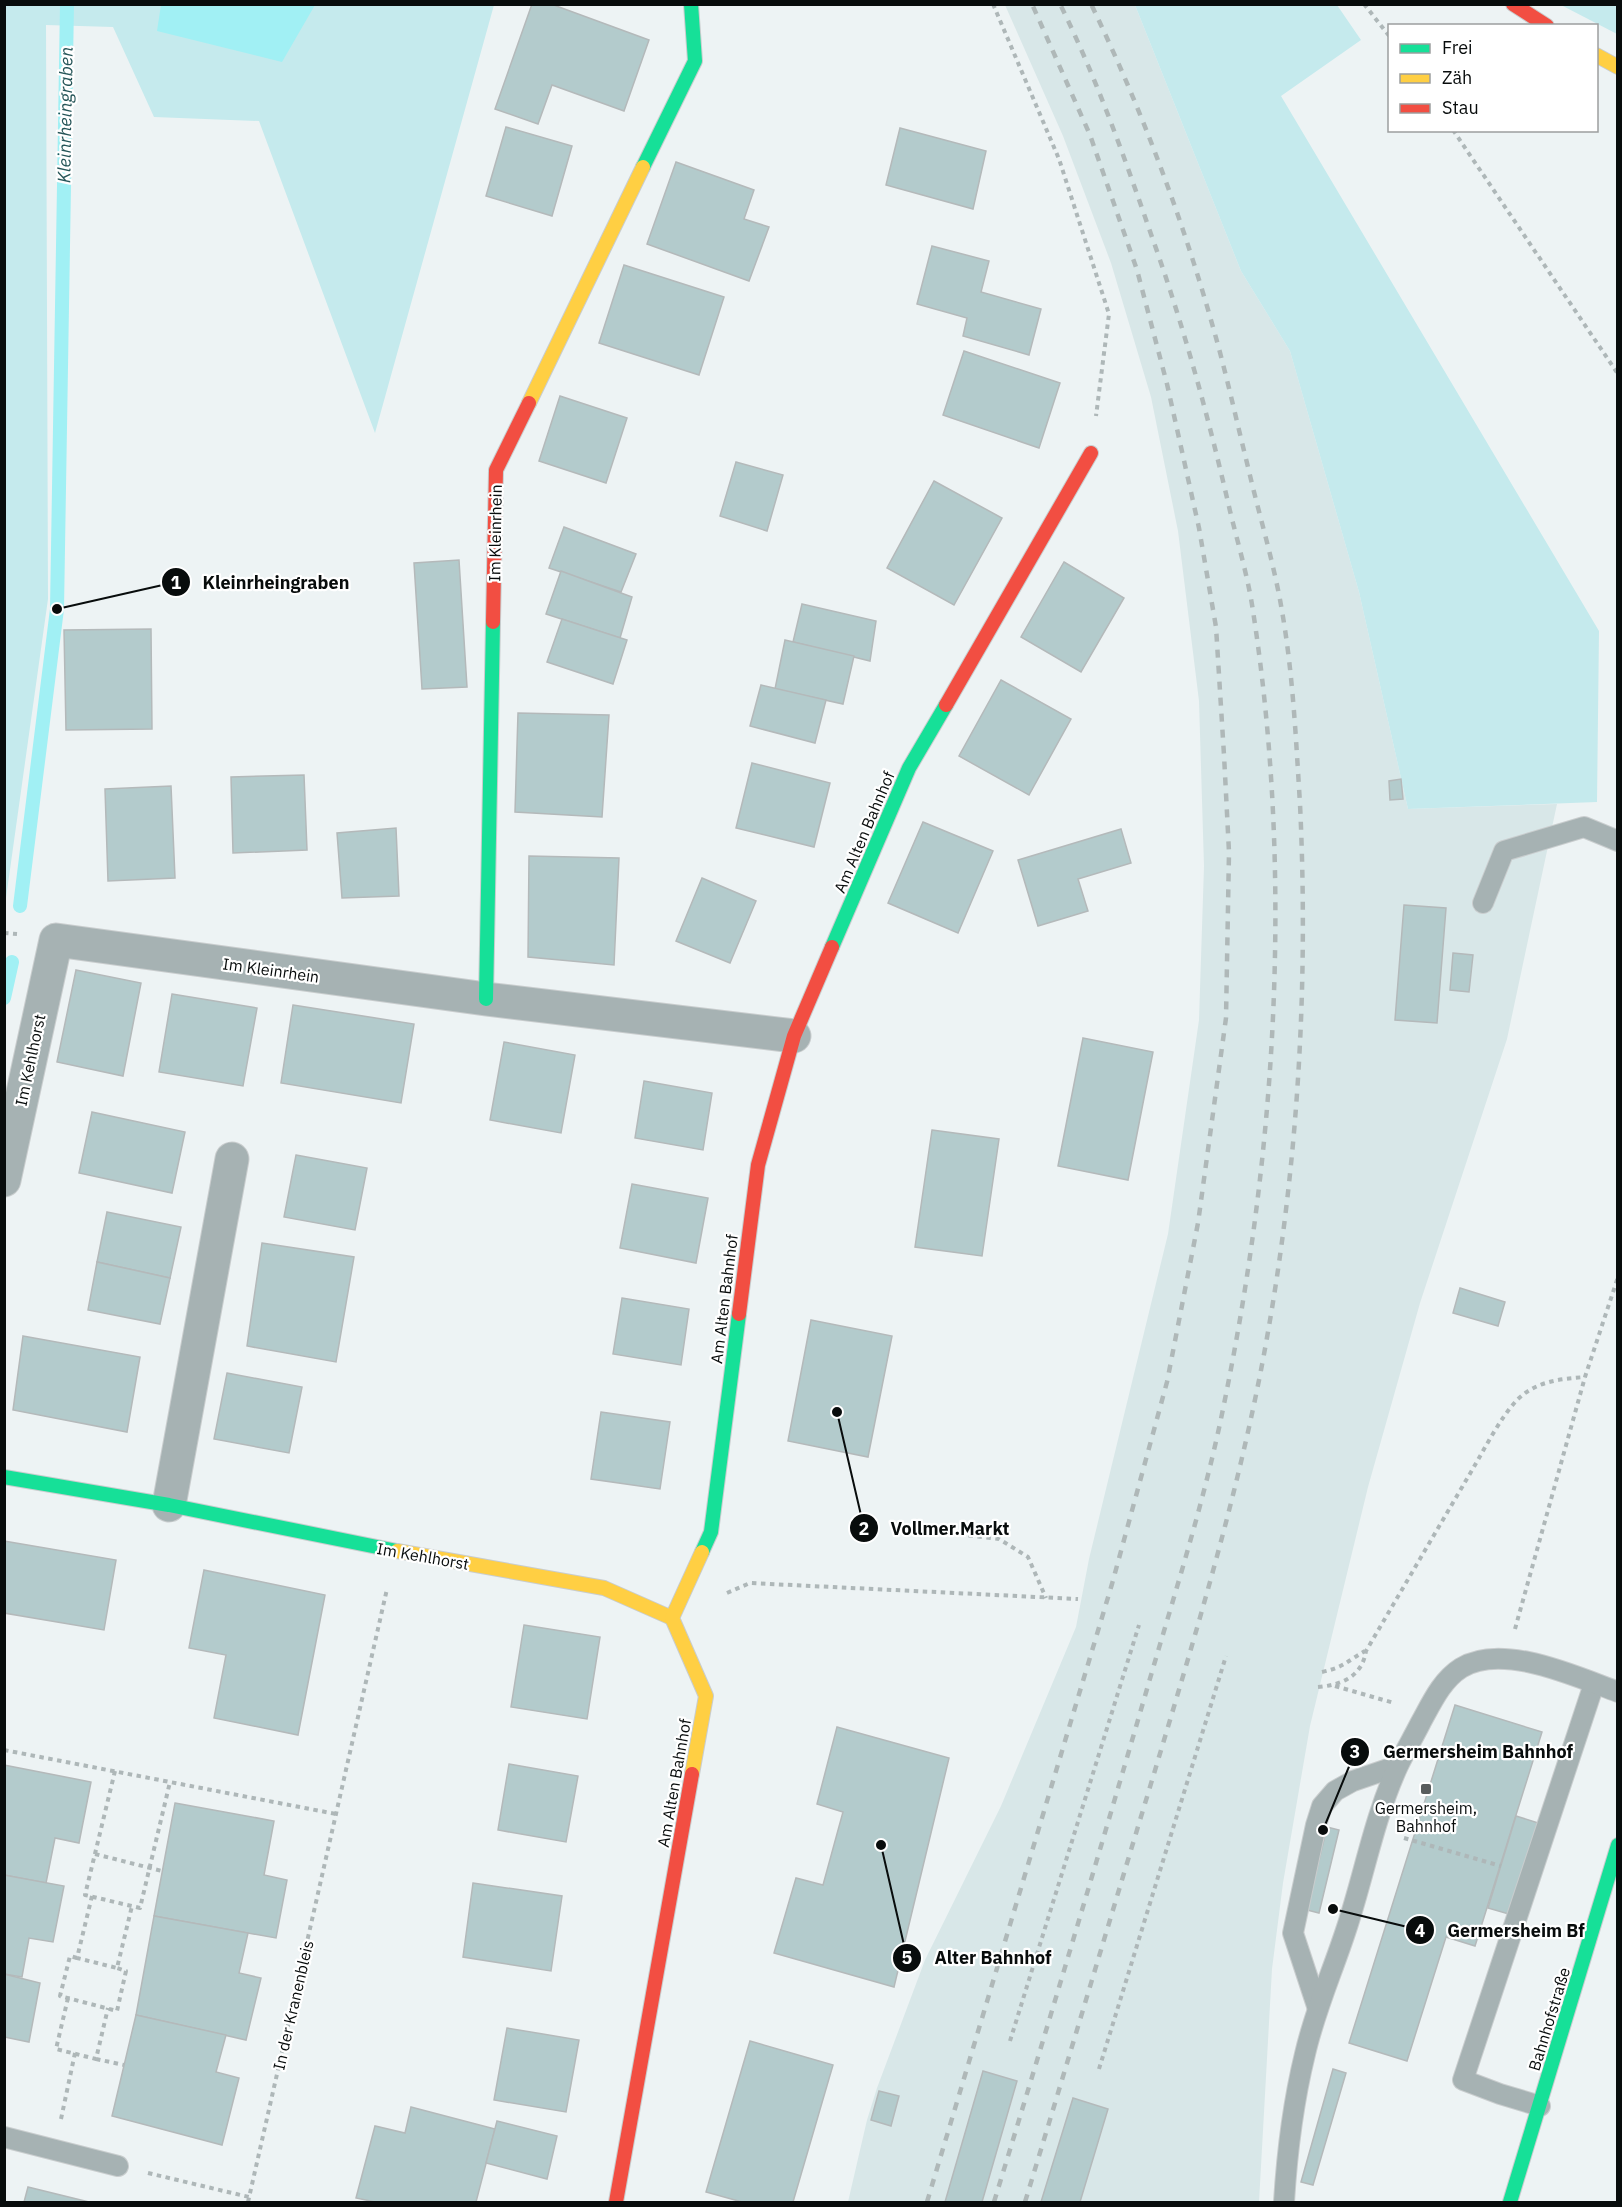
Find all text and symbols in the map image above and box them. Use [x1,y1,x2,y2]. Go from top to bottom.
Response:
legend [1388,24,1598,132]
text: Frei [1442,36,1473,59]
water label: Kleinrheingraben [52,47,78,183]
text: Zäh [1442,66,1472,89]
text: Stau [1442,96,1479,119]
street label: Im Kleinrhein [484,484,506,582]
callout: Kleinrheingraben [161,564,361,600]
text: 1 [171,571,182,594]
text: Kleinrheingraben [203,571,349,594]
street label: Am Alten Bahnhof [829,768,899,896]
street label: Im Kleinrhein [221,953,321,987]
street label: Im Kehlhorst [11,1012,49,1108]
street label: Am Alten Bahnhof [706,1233,742,1365]
callout: Vollmer.Markt [849,1510,1022,1546]
text: 2 [859,1517,869,1540]
text: Vollmer.Markt [891,1517,1010,1540]
street label: Im Kehlhorst [375,1538,471,1574]
street label: Am Alten Bahnhof [653,1717,695,1849]
callout: Germersheim Bahnhof [1340,1734,1585,1770]
text: 3 [1350,1740,1360,1763]
text: Germersheim Bahnhof [1383,1740,1574,1763]
marker: Germersheim, Bahnhof [1419,1782,1433,1796]
place label: Germersheim, Bahnhof [1375,1798,1477,1836]
callout: Germersheim Bf [1405,1912,1596,1948]
text: 4 [1415,1919,1426,1942]
text: Germersheim Bf [1447,1919,1585,1942]
street label: In der Kranenbleis [268,1938,318,2072]
callout: Alter Bahnhof [892,1940,1064,1976]
text: 5 [902,1946,913,1969]
text: Alter Bahnhof [934,1946,1052,1969]
street label: Bahnhofstraße [1524,1965,1574,2073]

